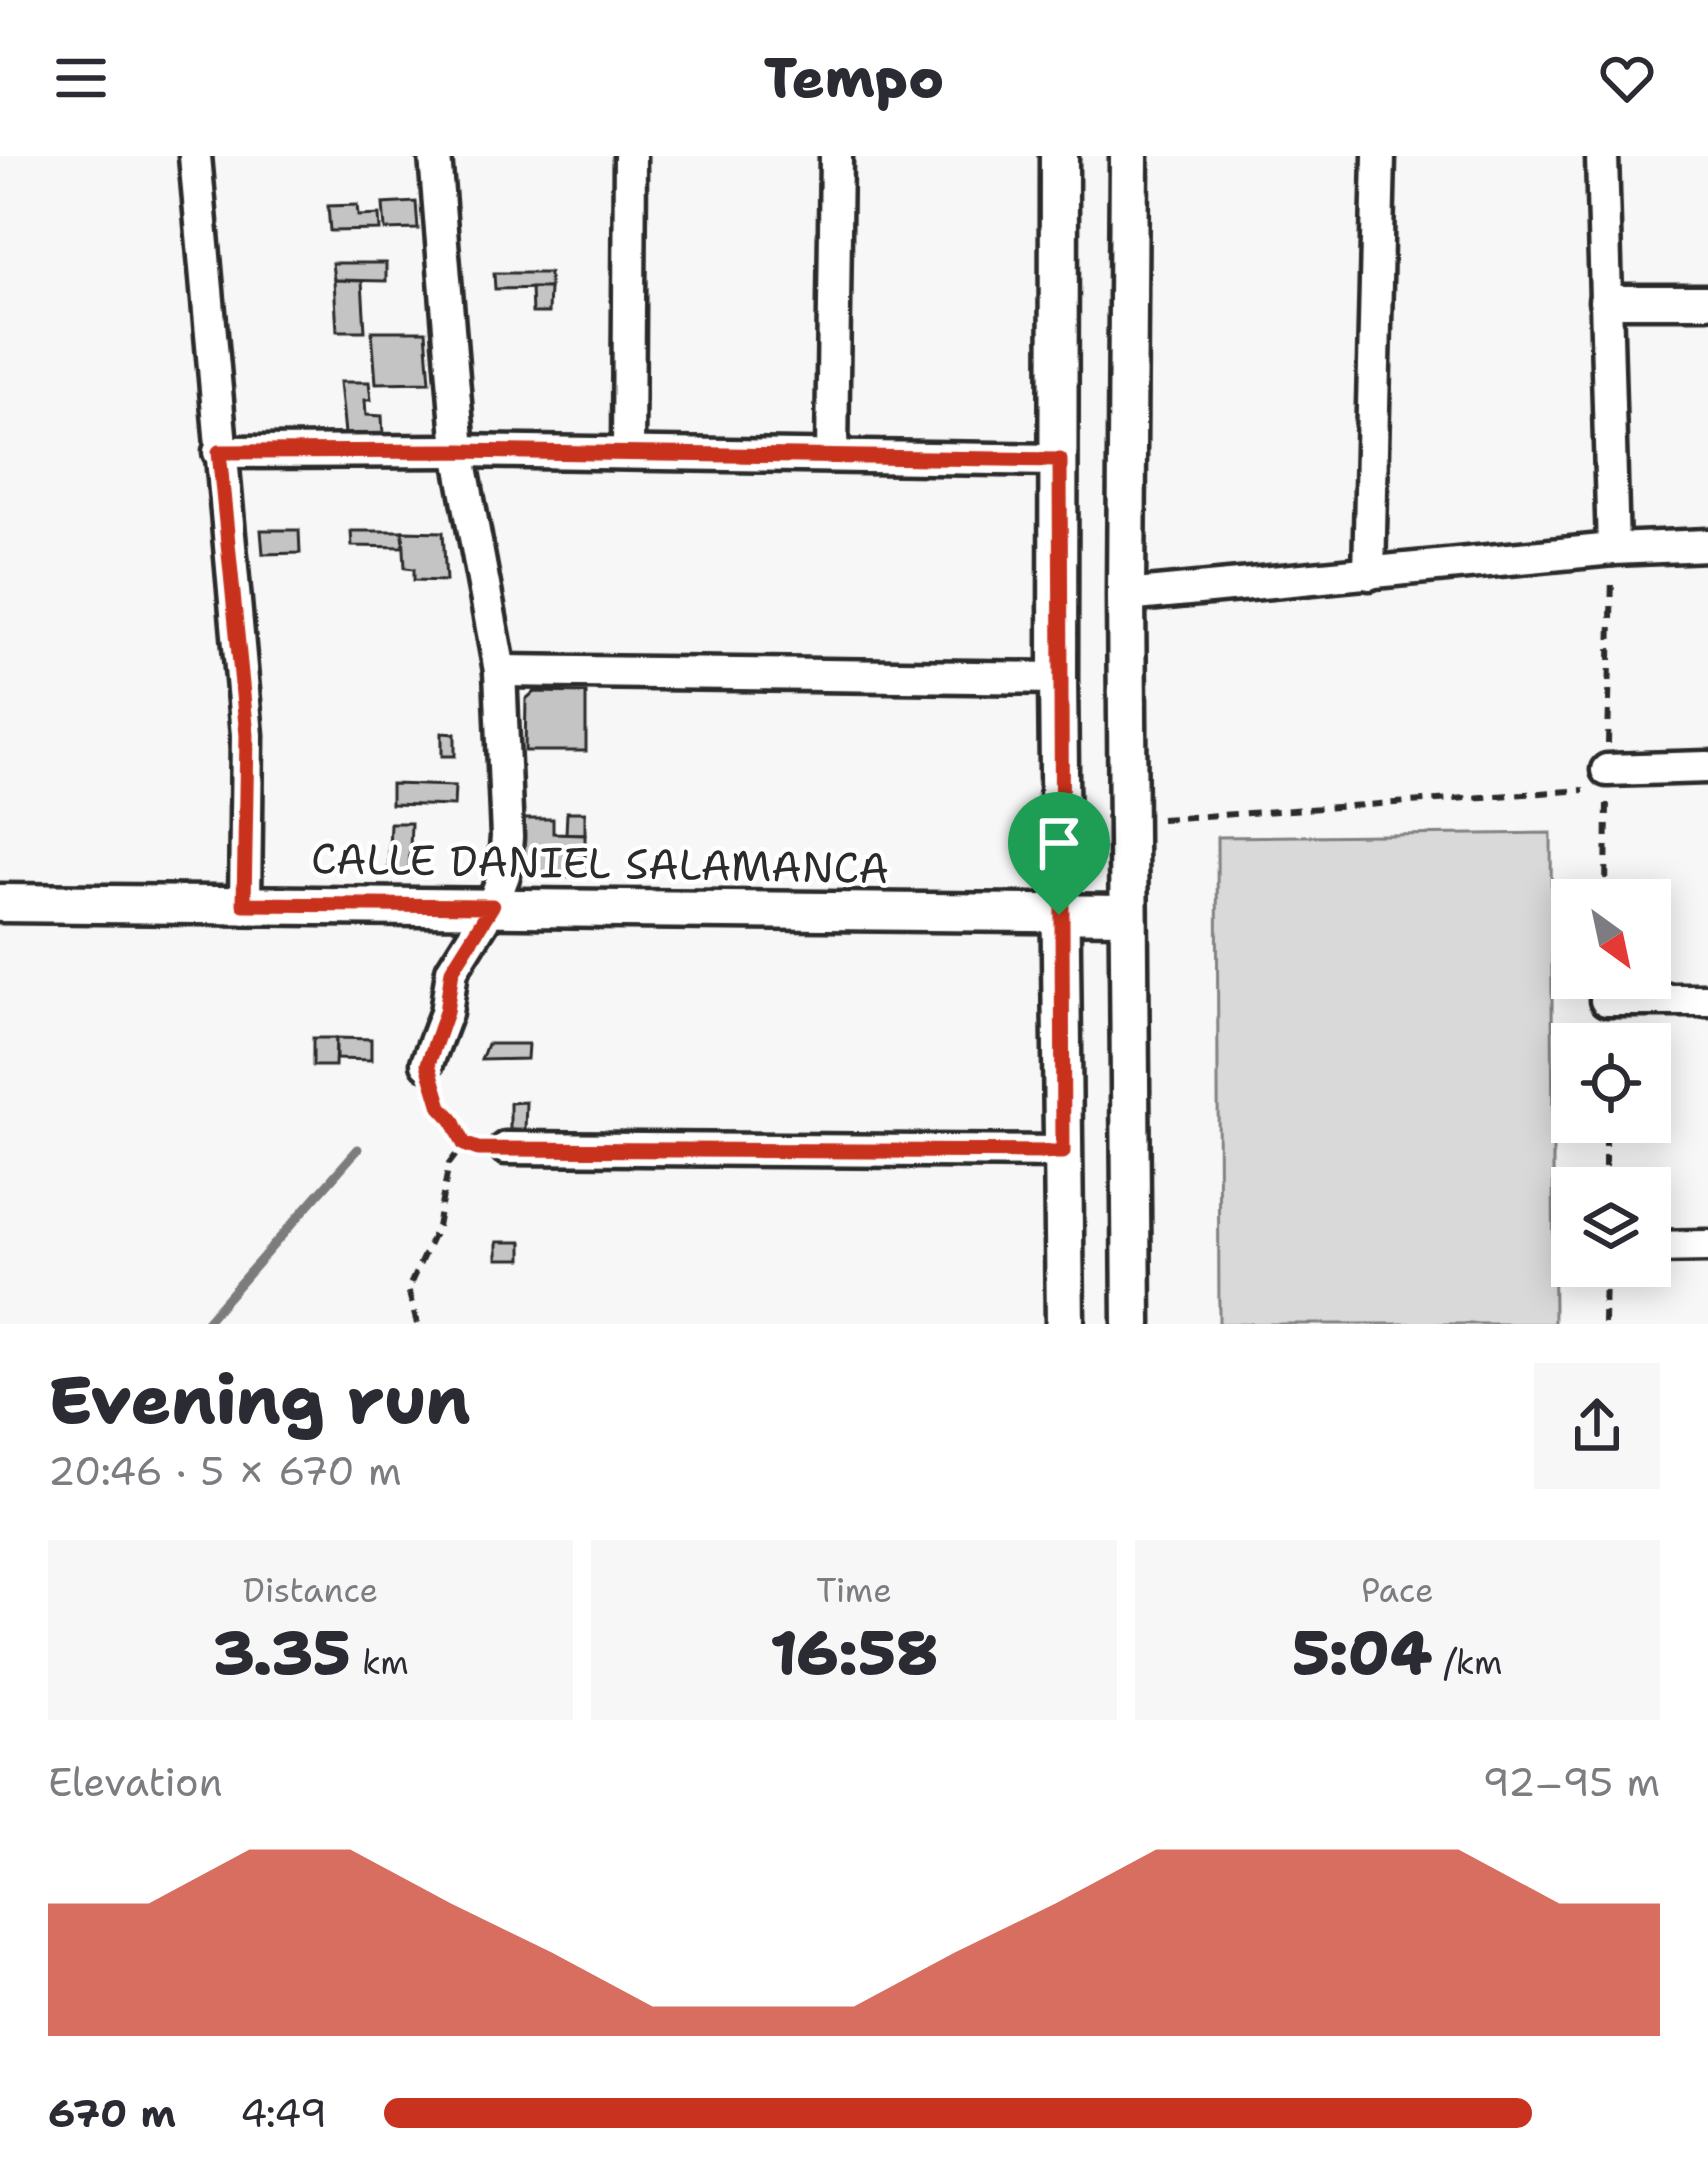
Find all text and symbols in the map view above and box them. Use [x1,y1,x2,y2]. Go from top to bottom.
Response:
text: Tempo [764,42,944,114]
icon: menu [48,45,114,111]
icon: heart [1594,45,1660,111]
pin [1008,792,1110,915]
icon: arrive [1026,810,1092,876]
street label: CALLE DANIEL SALAMANCA [311,830,889,896]
north arrow [1551,879,1671,999]
map controls [1551,879,1671,1287]
button: locate [1551,1023,1671,1143]
button: layers [1551,1167,1671,1287]
text: Evening run [48,1356,471,1444]
button: share [1534,1363,1660,1489]
text: 20:46 · 5 × 670 m [48,1445,402,1497]
text: Distance [243,1568,378,1613]
text: Time [816,1568,892,1613]
text: Pace [1361,1568,1434,1613]
text: 3.35 [213,1613,351,1693]
text: 16:58 [770,1613,938,1693]
text: 5:04 [1292,1613,1432,1693]
text: km [351,1640,409,1685]
text: /km [1432,1640,1503,1685]
text: Elevation [48,1756,223,1808]
text: 92–95 m [1483,1756,1660,1808]
text: 670 m [48,2087,176,2139]
text: 4:49 [240,2087,327,2139]

